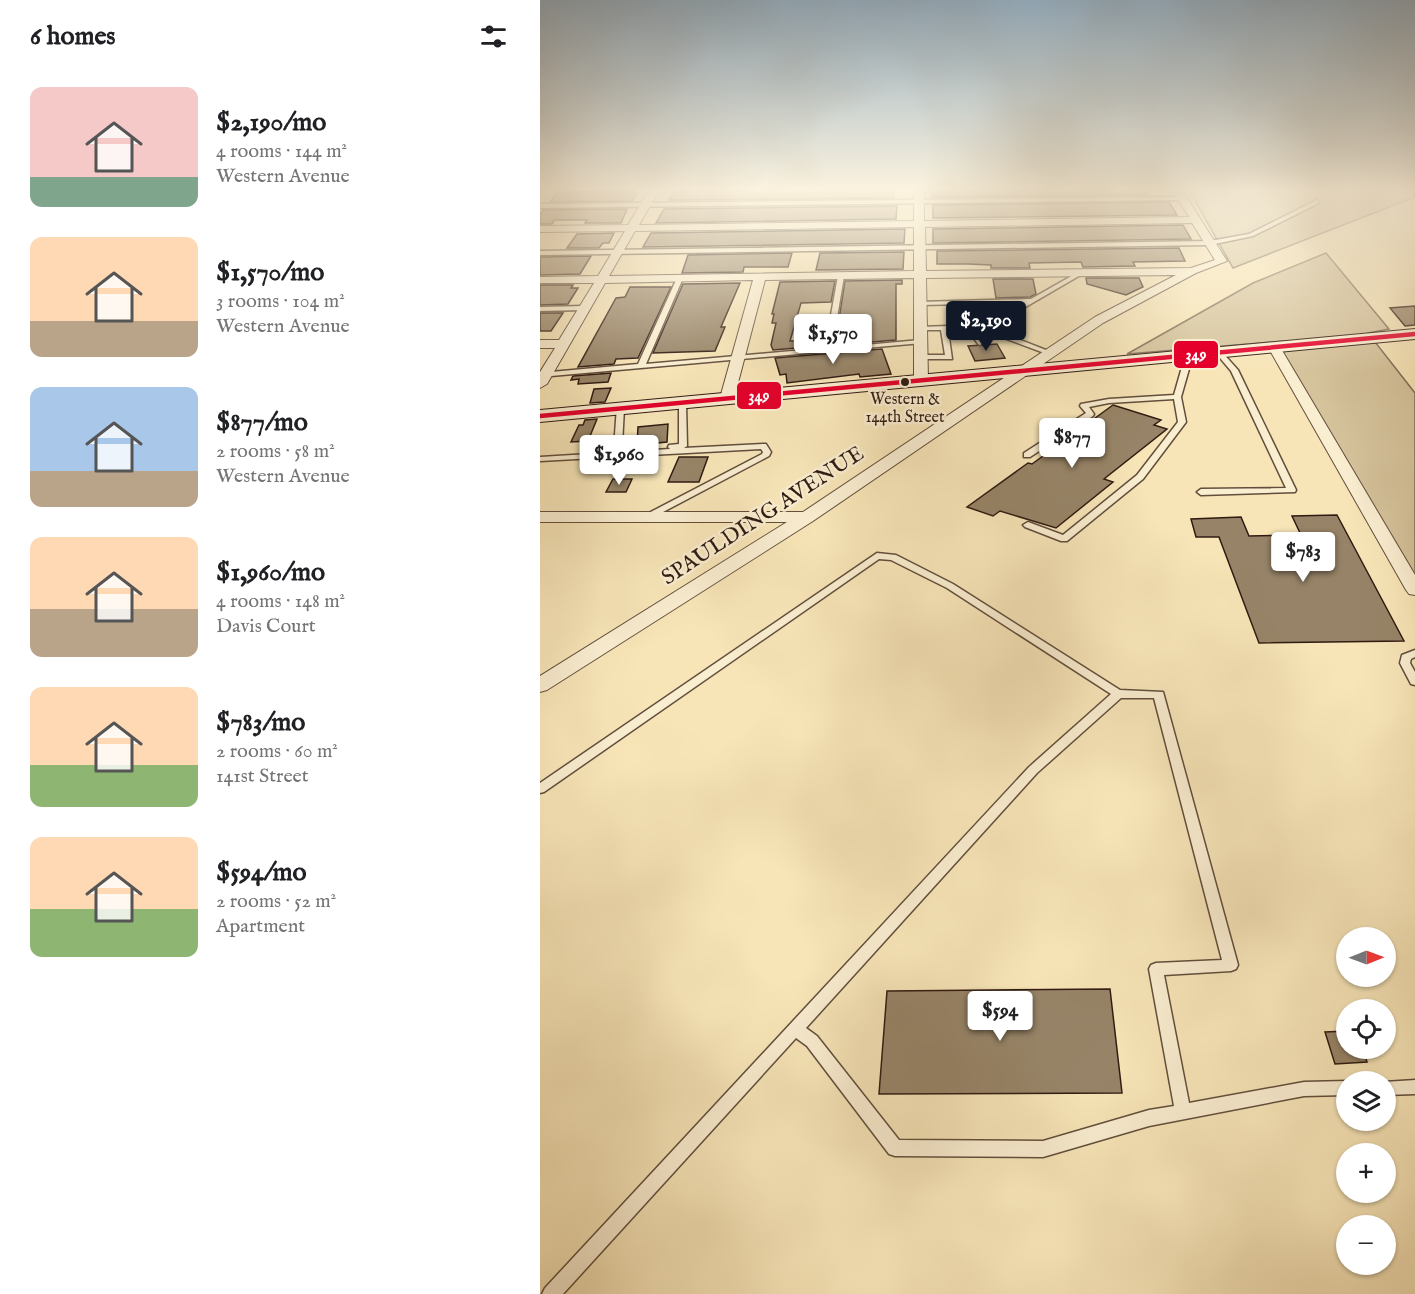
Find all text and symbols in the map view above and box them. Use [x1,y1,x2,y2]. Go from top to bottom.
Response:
text: 6 homes [30,20,115,53]
icon: filters [477,20,510,53]
text: $2,190/mo [216,106,326,139]
icon: home [78,111,150,183]
text: 4 rooms · 144 m² [216,139,347,164]
text: Western Avenue [216,164,350,189]
text: $1,570/mo [216,256,324,289]
icon: home [78,261,150,333]
text: 3 rooms · 104 m² [216,289,345,314]
pin: $2,190 [937,301,1035,352]
text: $2,190 [960,308,1012,333]
text: Western Avenue [216,314,350,339]
pin: $1,570 [784,314,882,365]
text: $1,570 [808,321,858,346]
line badge: 349 [1173,340,1219,369]
text: 349 [1186,346,1206,366]
marker: Western & 144th Street [899,376,911,388]
line badge: 349 [736,381,782,410]
text: 349 [749,387,769,407]
place label: Western & 144th Street [866,390,945,428]
text: $877/mo [216,406,308,439]
icon: home [78,411,150,483]
pin: $877 [1036,418,1108,469]
text: $877 [1053,425,1091,450]
pin: $1,960 [570,435,668,486]
text: 2 rooms · 58 m² [216,439,335,464]
street label: SPAULDING AVENUE [656,440,870,592]
text: $1,960 [594,442,644,467]
text: Western Avenue [216,464,350,489]
pin: $783 [1267,532,1339,583]
text: $783 [1285,539,1321,564]
text: $1,960/mo [216,556,325,589]
icon: home [78,561,150,633]
text: 4 rooms · 148 m² [216,589,345,614]
text: Davis Court [216,614,316,639]
text: $783/mo [216,706,305,739]
icon: home [78,711,150,783]
text: 2 rooms · 60 m² [216,739,338,764]
text: 141st Street [216,764,309,789]
text: $594/mo [216,856,307,889]
icon: home [78,861,150,933]
text: 2 rooms · 52 m² [216,889,336,914]
text: Apartment [216,914,305,939]
north arrow [1336,927,1396,987]
map controls [1336,927,1396,1275]
pin: $594 [964,991,1036,1042]
text: $594 [982,998,1018,1023]
button: locate [1336,999,1396,1059]
button: layers [1336,1071,1396,1131]
button: + [1336,1143,1396,1203]
button: − [1336,1215,1396,1275]

